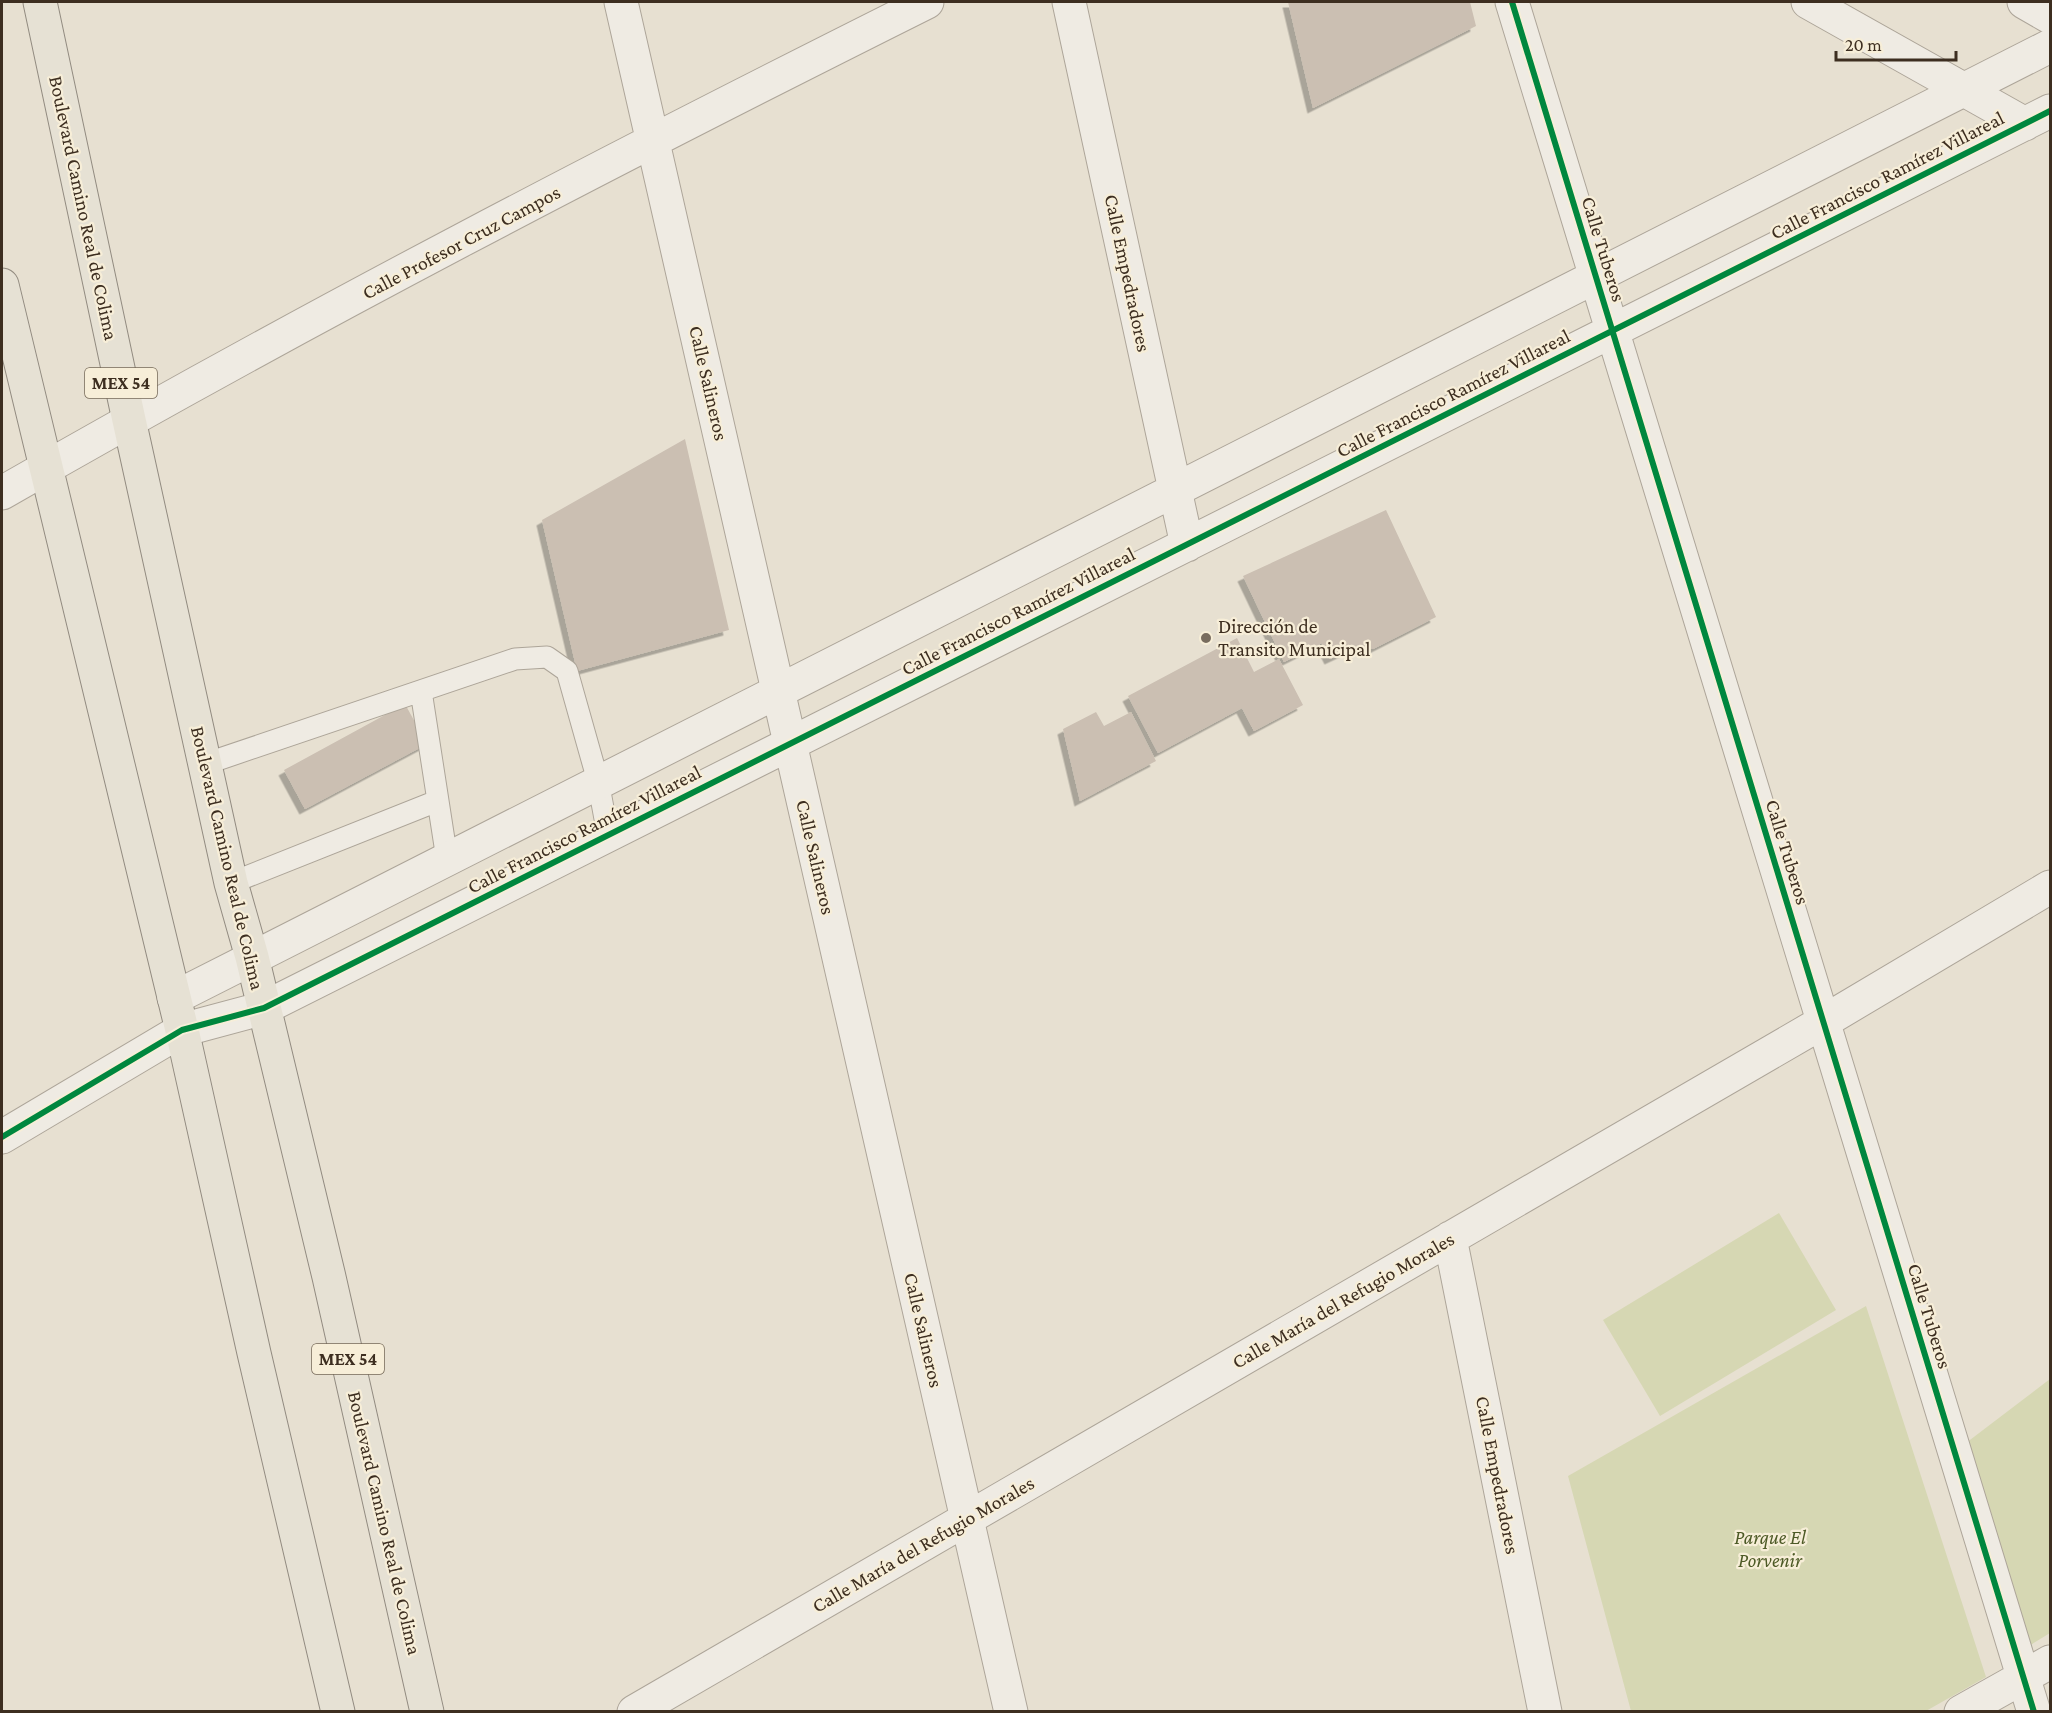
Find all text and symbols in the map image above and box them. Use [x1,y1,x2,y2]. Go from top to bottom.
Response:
scale bar [1836,24,1956,62]
text: 20 m [1845,35,1882,55]
street label: Boulevard Camino Real de Colima [45,74,123,342]
street label: Calle Francisco Ramírez Villareal [1767,106,2007,244]
street label: Calle Profesor Cruz Campos [358,180,564,304]
street label: Calle Empedradores [1100,192,1155,354]
street label: Calle Tuberos [1578,194,1630,304]
street label: Calle Salineros [685,323,733,443]
street label: Calle Francisco Ramírez Villareal [1333,324,1573,462]
road number: MEX 54 [85,368,157,398]
street label: Calle Francisco Ramírez Villareal [898,542,1138,680]
place label: Dirección de Transito Municipal [1218,615,1371,661]
marker: Dirección de Transito Municipal [1199,631,1213,645]
street label: Boulevard Camino Real de Colima [187,724,269,992]
street label: Calle Francisco Ramírez Villareal [464,760,704,898]
street label: Calle Salineros [792,797,840,917]
street label: Calle Tuberos [1762,797,1814,907]
street label: Calle María del Refugio Morales [1228,1227,1459,1374]
street label: Calle Tuberos [1904,1261,1956,1371]
street label: Calle Salineros [900,1270,948,1390]
road number: MEX 54 [312,1344,384,1374]
street label: Boulevard Camino Real de Colima [344,1389,426,1657]
street label: Calle Empedradores [1471,1394,1524,1556]
street label: Calle María del Refugio Morales [808,1471,1039,1618]
park label: Parque El Porvenir [1734,1526,1807,1571]

